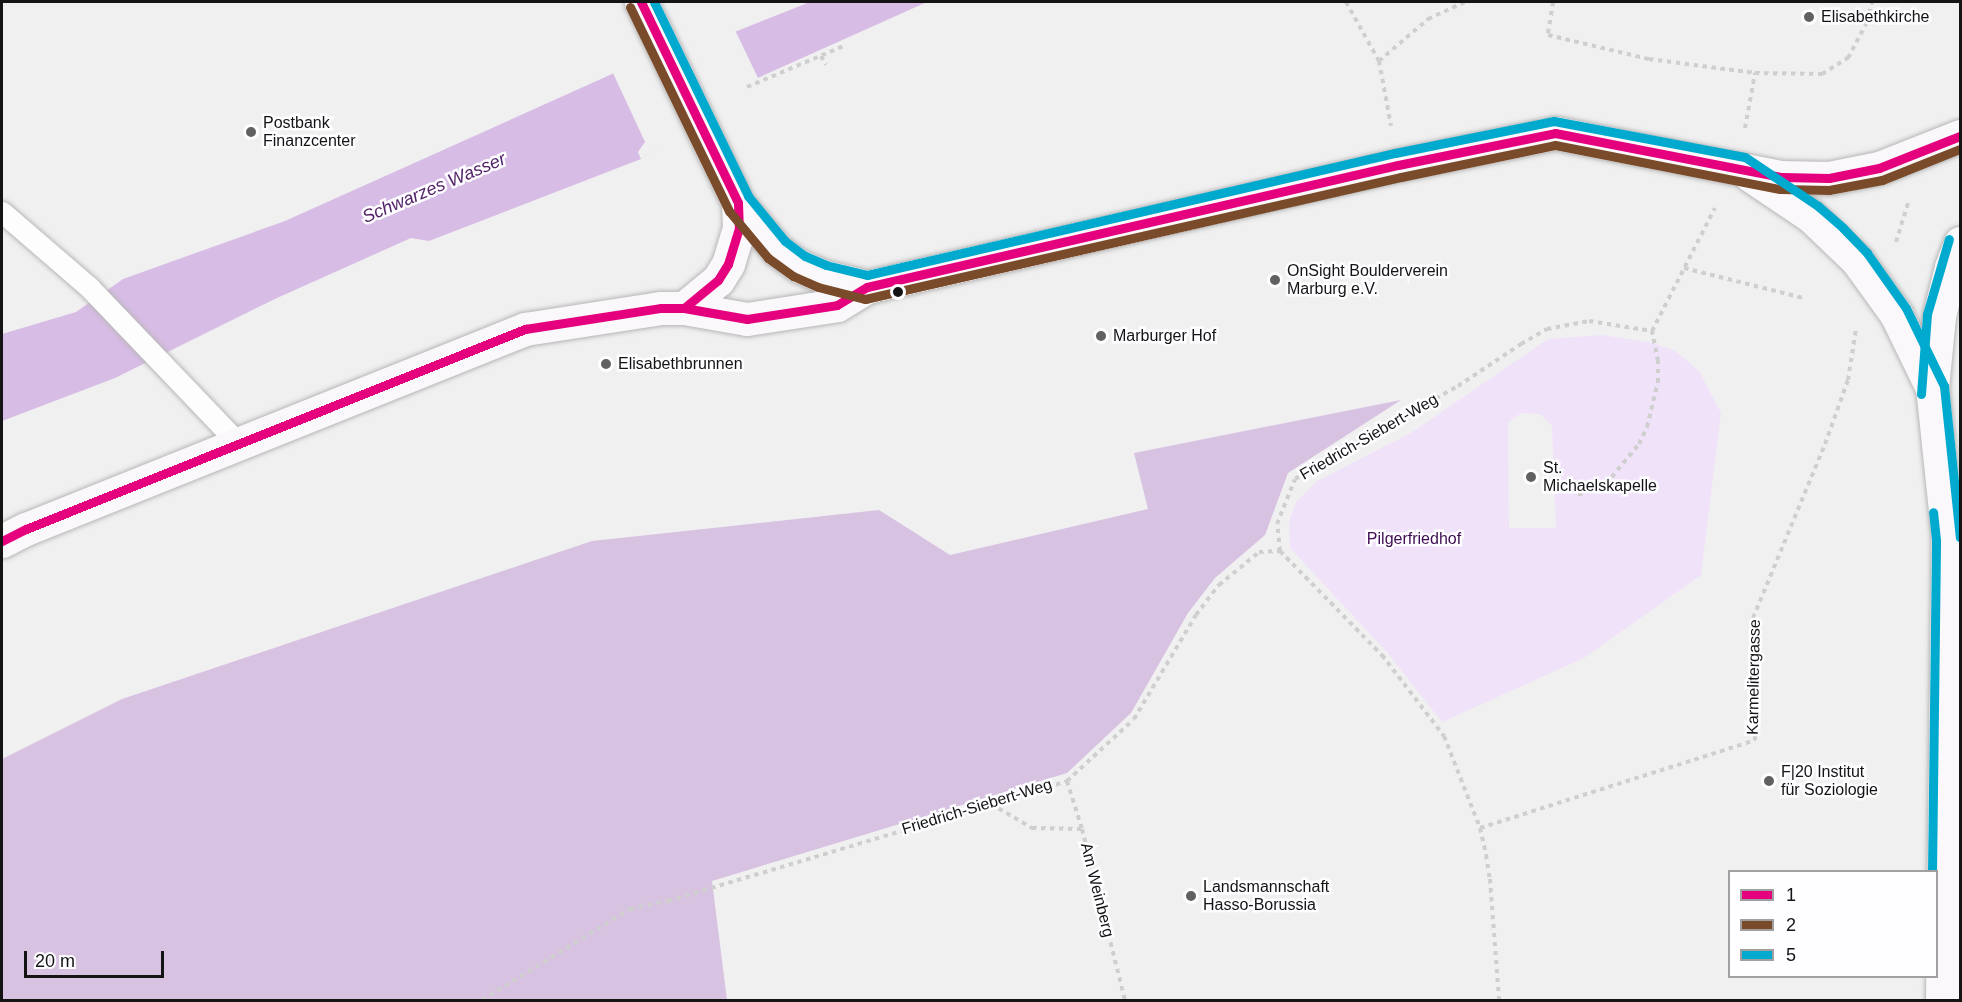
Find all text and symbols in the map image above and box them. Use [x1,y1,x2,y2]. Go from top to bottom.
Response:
place label: Elisabethkirche [1821,7,1930,27]
marker: Elisabethkirche [1802,10,1816,24]
place label: Postbank Finanzcenter [263,113,355,151]
marker: Postbank Finanzcenter [244,125,258,139]
water label: Schwarzes Wasser [359,148,509,228]
place label: OnSight Boulderverein Marburg e.V. [1287,261,1448,299]
marker: OnSight Boulderverein Marburg e.V. [1268,273,1282,287]
unlabelled marker [892,286,904,298]
place label: Marburger Hof [1113,326,1216,346]
marker: Marburger Hof [1094,329,1108,343]
place label: Elisabethbrunnen [618,354,743,374]
marker: Elisabethbrunnen [599,357,613,371]
street label: Friedrich-Siebert-Weg [1297,390,1441,484]
place label: St. Michaelskapelle [1543,458,1657,496]
marker: St. Michaelskapelle [1524,470,1538,484]
park label: Pilgerfriedhof [1367,529,1461,549]
street label: Karmelitergasse [1743,619,1765,735]
place label: F|20 Institut für Soziologie [1781,762,1878,800]
marker: F|20 Institut für Soziologie [1762,774,1776,788]
street label: Friedrich-Siebert-Weg [900,775,1054,839]
street label: Am Weinberg [1076,841,1118,939]
legend [1728,870,1938,978]
place label: Landsmannschaft Hasso-Borussia [1203,877,1329,915]
text: 1 [1786,885,1796,905]
marker: Landsmannschaft Hasso-Borussia [1184,889,1198,903]
text: 2 [1786,915,1796,935]
scale bar [27,939,166,977]
text: 5 [1786,945,1796,965]
text: 20 m [35,951,75,971]

